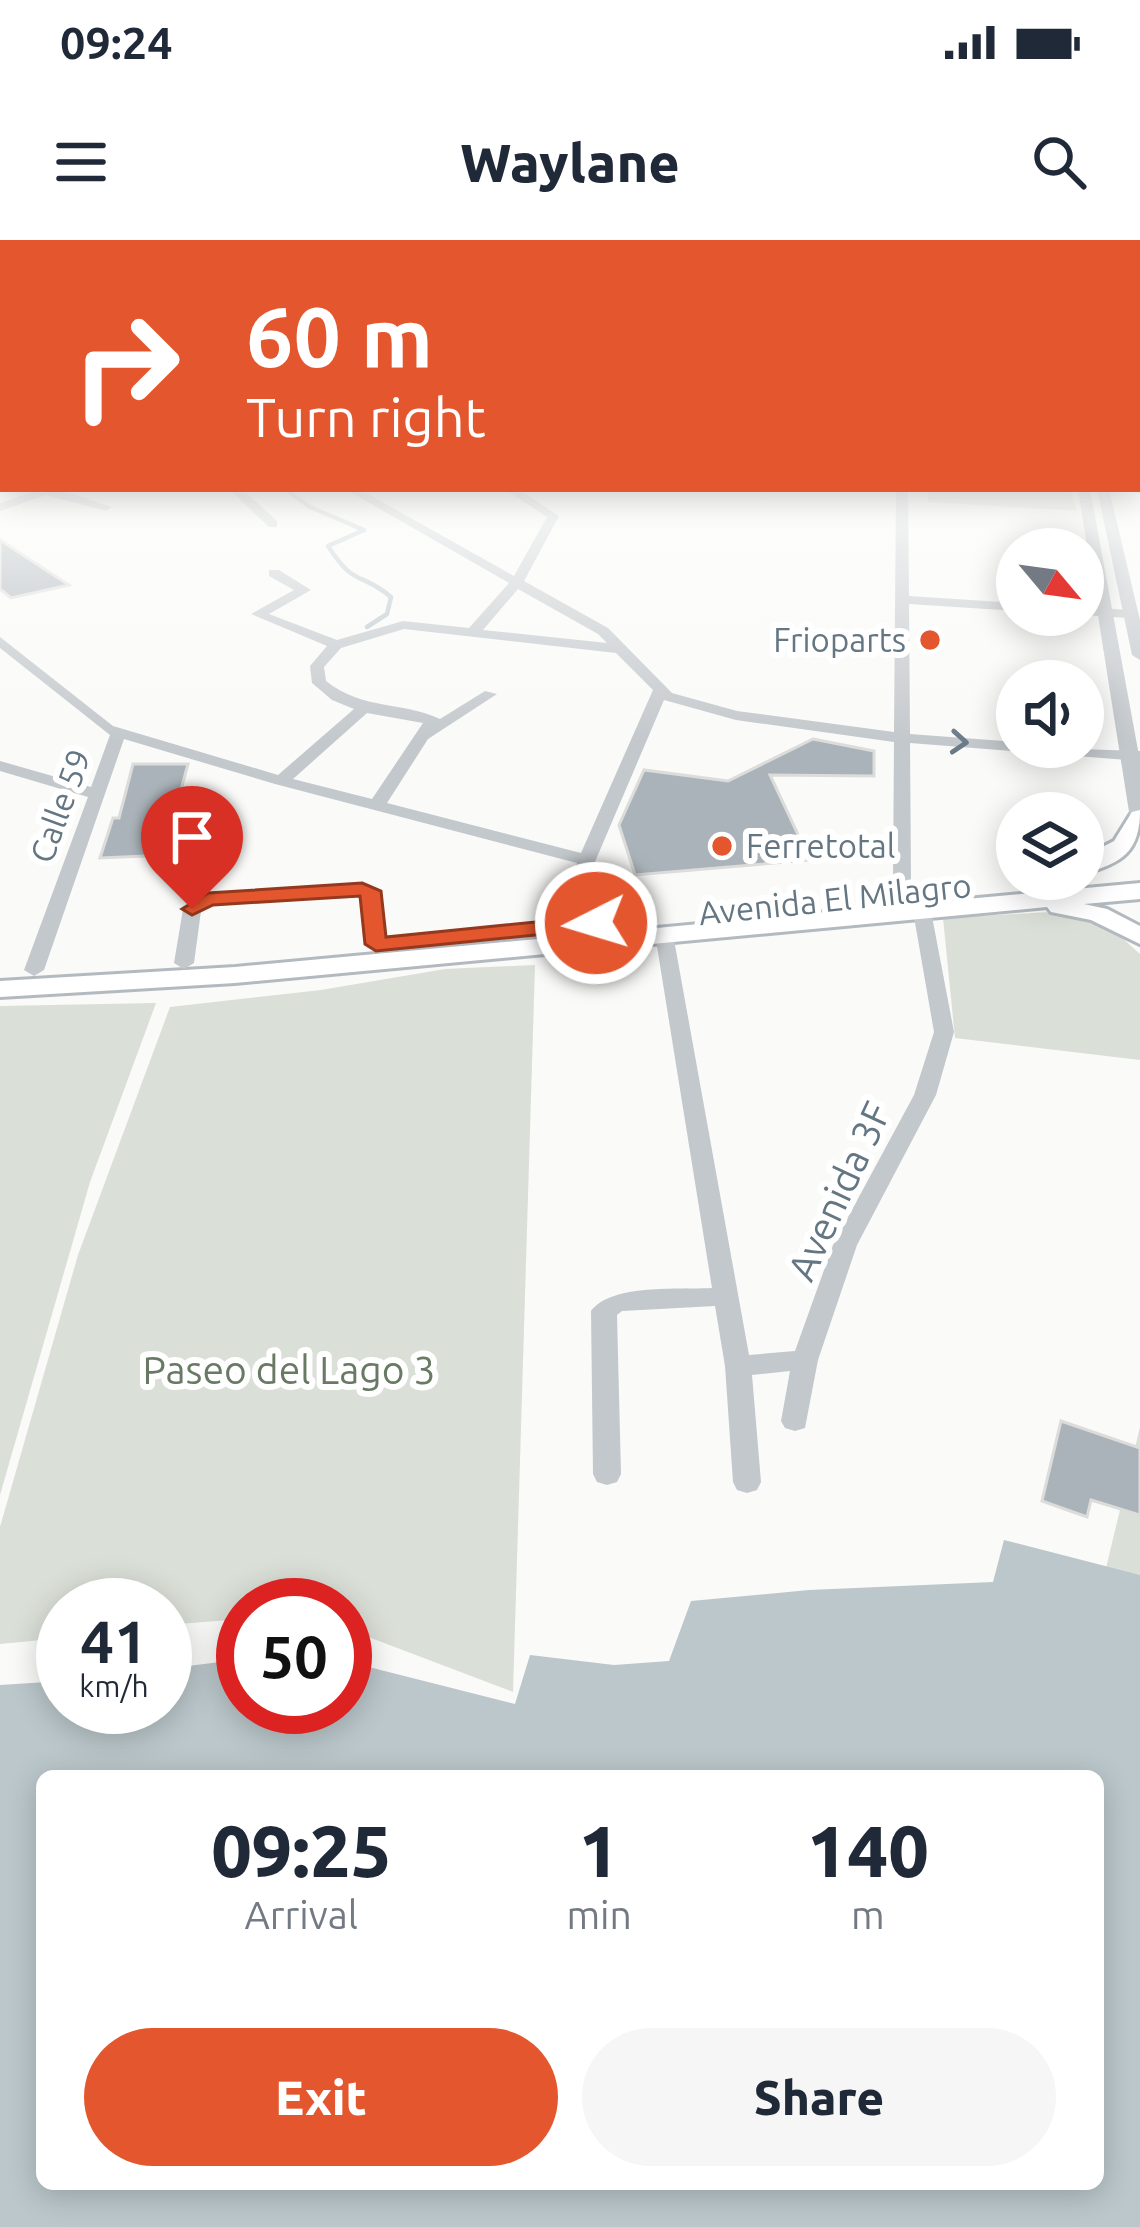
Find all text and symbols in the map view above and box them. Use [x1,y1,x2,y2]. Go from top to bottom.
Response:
text: 09:24 [60,17,173,68]
icon: menu [48,129,114,195]
icon: search [1026,129,1092,195]
text: Waylane [460,132,680,192]
icon: right [48,288,204,444]
text: 60 m [246,289,433,383]
text: Turn right [246,387,486,447]
north arrow [996,528,1104,636]
map controls [996,528,1104,900]
place label: Frioparts [773,621,906,658]
marker: Frioparts [917,627,943,653]
button: sound [996,660,1104,768]
one-way arrow [950,729,969,755]
street label: Calle 59 [22,744,97,867]
pin [141,786,243,909]
button: layers [996,792,1104,900]
icon: arrive [159,804,225,870]
place label: Ferretotal [746,827,895,864]
marker: Ferretotal [709,833,735,859]
position arrow [533,860,659,986]
street label: Avenida El Milagro [697,866,973,931]
street label: Avenida 3F [779,1095,898,1287]
park label: Paseo del Lago 3 [143,1348,435,1391]
speed limit sign: 50 [216,1578,372,1734]
text: 41 [80,1607,148,1674]
text: km/h [79,1669,149,1703]
text: 09:25 [211,1810,391,1891]
text: 1 [579,1810,619,1891]
text: 140 [807,1810,929,1891]
text: Arrival [244,1893,358,1936]
text: min [566,1893,632,1936]
text: m [851,1893,885,1936]
button: Exit [84,2028,558,2166]
button: Share [582,2028,1056,2166]

